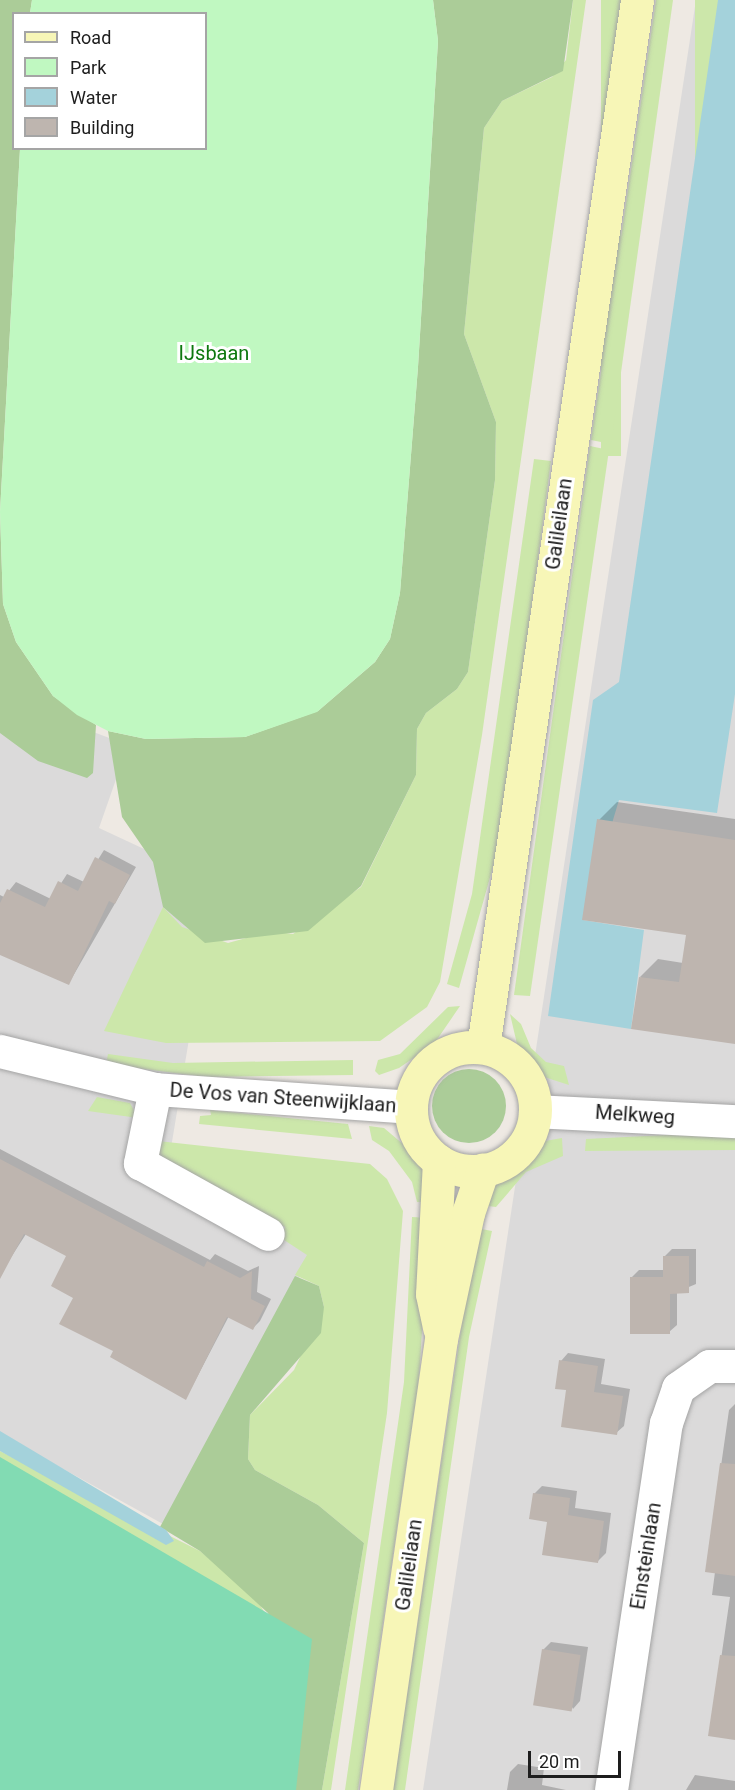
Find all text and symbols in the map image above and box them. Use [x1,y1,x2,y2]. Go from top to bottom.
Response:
legend [12,12,207,150]
text: Road [70,27,111,48]
text: Park [70,57,106,78]
text: Water [70,87,117,108]
text: Building [70,117,134,138]
park label: IJsbaan [179,341,249,365]
street label: Galileilaan [541,477,577,571]
street label: De Vos van Steenwijklaan [169,1078,397,1118]
street label: Melkweg [594,1100,676,1130]
street label: Einsteinlaan [626,1501,666,1611]
street label: Galileilaan [391,1518,427,1612]
scale bar [531,1739,624,1777]
text: 20 m [539,1751,579,1772]

